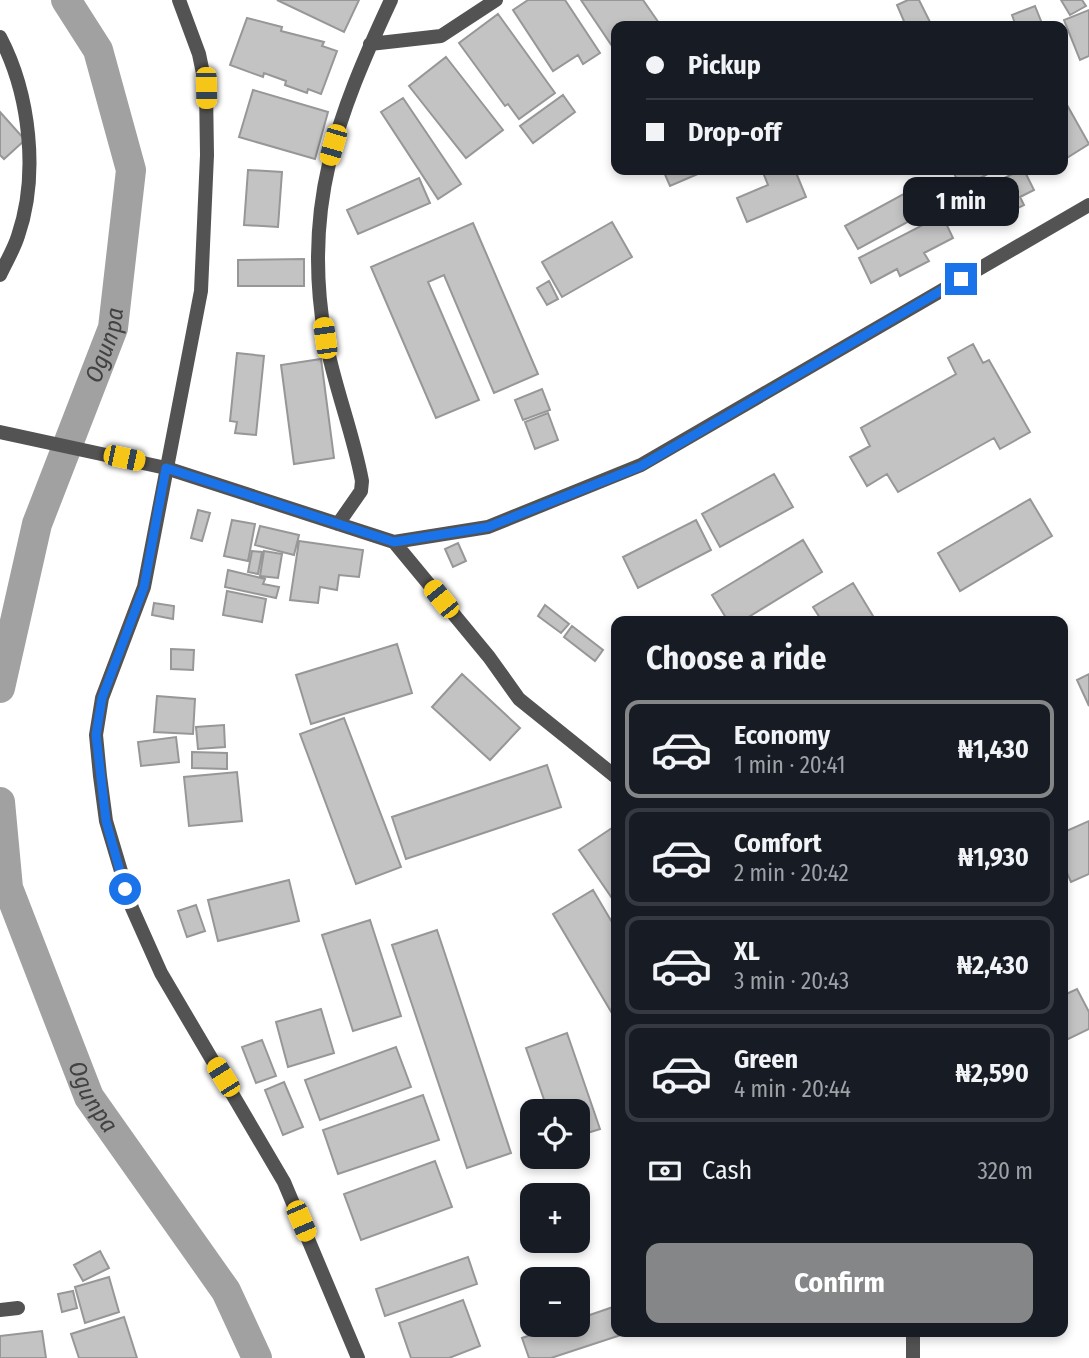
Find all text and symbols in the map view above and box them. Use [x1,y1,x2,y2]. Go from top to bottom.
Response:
text: Pickup [688,50,761,81]
car [196,67,217,109]
text: Drop-off [688,117,781,148]
car [318,122,349,168]
callout: 1 min [903,177,1019,226]
text: 1 min [936,187,986,215]
route end [945,263,977,295]
water label: Ogunpa [79,306,129,386]
car [312,316,339,360]
car [102,443,147,473]
car [420,576,463,622]
text: Choose a ride [646,639,827,677]
icon: car [650,718,713,781]
text: Economy [734,720,830,751]
text: ₦1,430 [958,734,1029,765]
text: 1 min · 20:41 [734,751,845,779]
icon: car [650,826,713,889]
text: Comfort [734,828,822,859]
text: ₦1,930 [958,842,1029,873]
text: 2 min · 20:42 [734,859,849,887]
route start [109,873,141,905]
icon: car [650,934,713,997]
text: XL [734,936,760,967]
text: ₦2,430 [957,950,1029,981]
text: 3 min · 20:43 [734,967,849,995]
icon: car [650,1042,713,1105]
text: Green [734,1044,798,1075]
car [203,1054,244,1100]
water label: Ogunpa [62,1057,124,1138]
text: ₦2,590 [955,1058,1029,1089]
text: 4 min · 20:44 [734,1075,851,1103]
map controls [520,1099,590,1337]
button: locate [520,1099,590,1169]
icon: cash [646,1152,684,1190]
text: Cash [702,1155,752,1186]
text: 320 m [978,1157,1033,1185]
button: + [520,1183,590,1253]
car [284,1198,319,1244]
button: Confirm [646,1243,1033,1323]
button: − [520,1267,590,1337]

